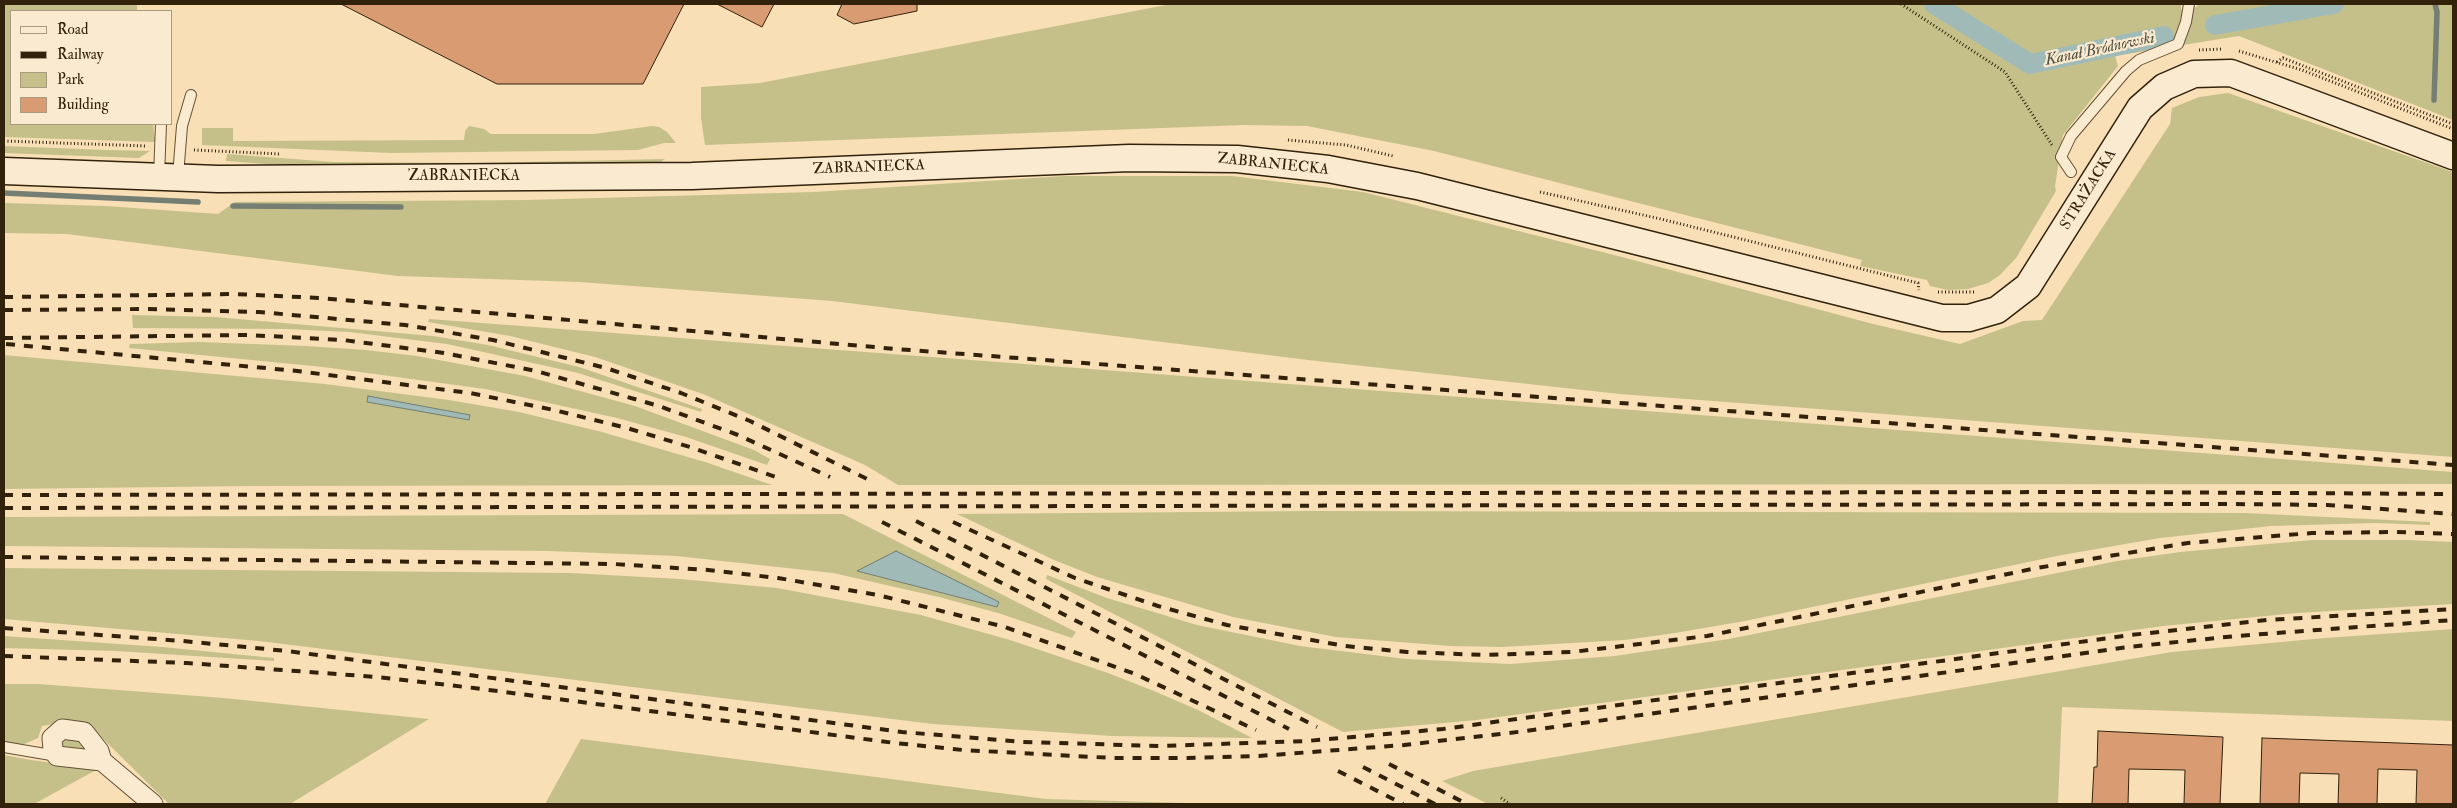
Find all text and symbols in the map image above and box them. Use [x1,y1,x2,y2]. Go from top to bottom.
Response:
legend [10,10,172,125]
text: Road [57,20,88,39]
water label: Kanał Bródnowski [2044,29,2156,71]
text: Railway [57,45,103,64]
text: Park [57,70,84,89]
text: Building [57,95,109,114]
street label: STRAŻACKA [2057,147,2121,233]
street label: ZABRANIECKA [1216,150,1330,180]
street label: ZABRANIECKA [813,157,925,179]
street label: ZABRANIECKA [408,168,520,186]

